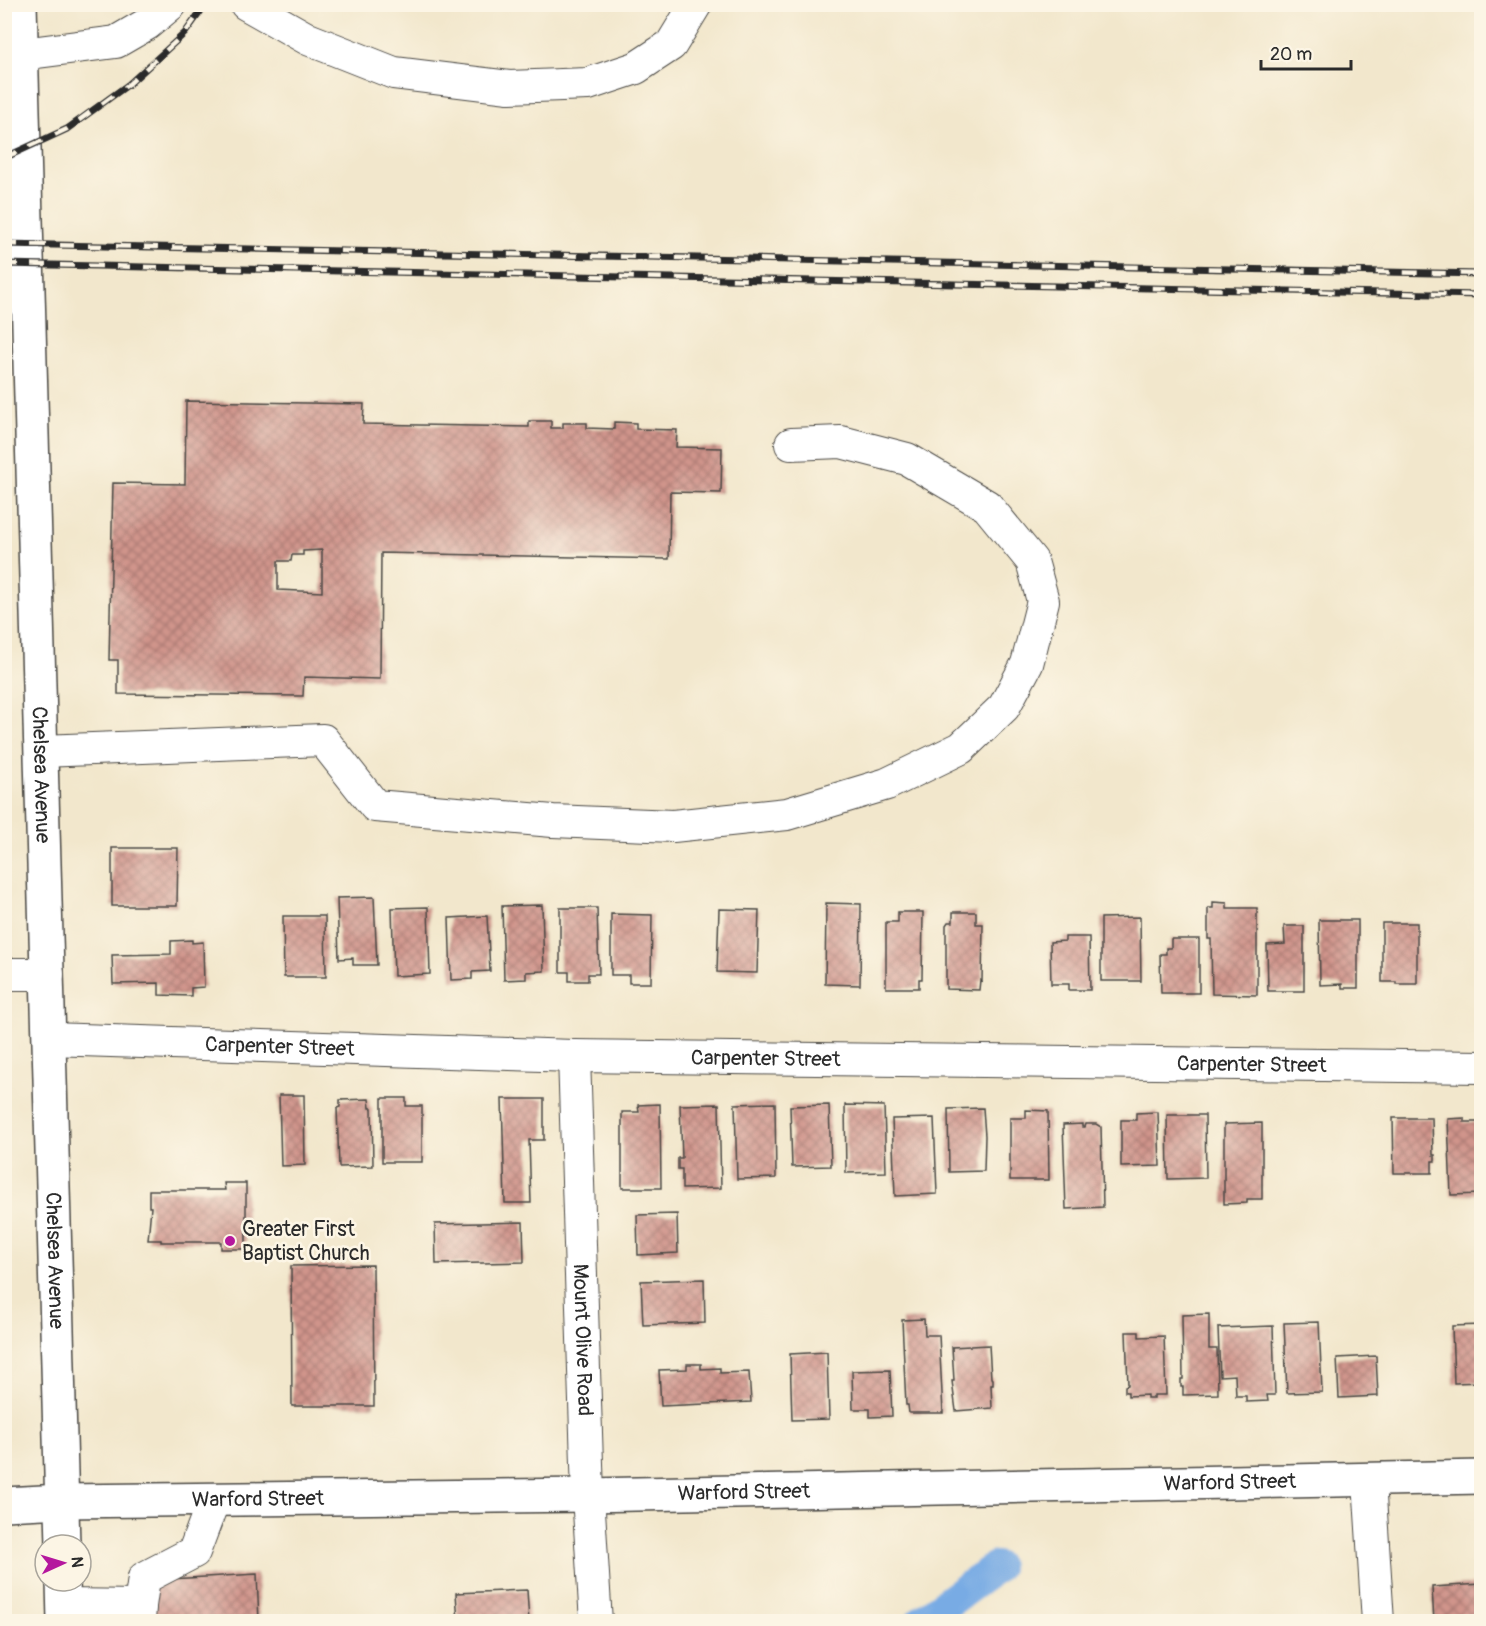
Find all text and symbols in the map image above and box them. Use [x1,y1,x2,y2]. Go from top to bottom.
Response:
scale bar [1261,33,1351,71]
text: 20 m [1270,43,1312,66]
street label: Chelsea Avenue [26,706,56,844]
street label: Carpenter Street [205,1031,356,1063]
street label: Carpenter Street [691,1044,841,1073]
street label: Carpenter Street [1177,1050,1327,1079]
street label: Chelsea Avenue [39,1192,70,1330]
place label: Greater First Baptist Church [242,1216,370,1267]
marker: Greater First Baptist Church [223,1234,237,1248]
street label: Mount Olive Road [567,1263,598,1416]
street label: Warford Street [1163,1468,1297,1497]
street label: Warford Street [677,1478,811,1507]
street label: Warford Street [191,1485,325,1514]
north arrow [33,1533,93,1593]
text: N [67,1556,87,1568]

